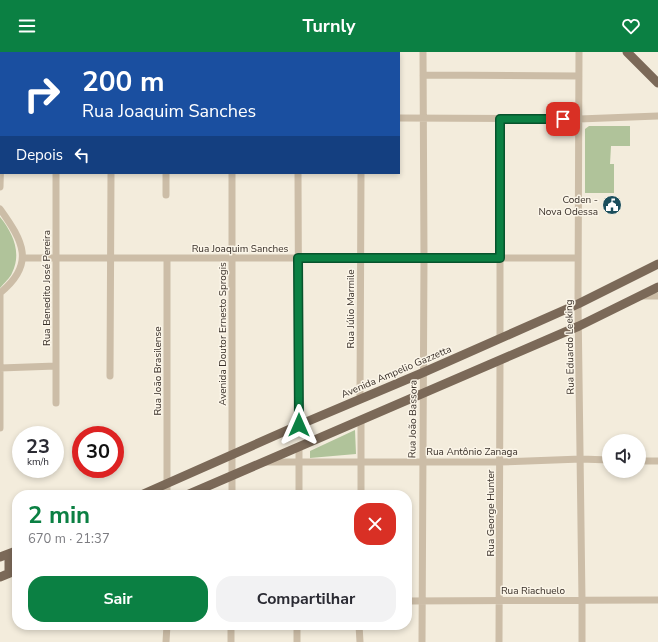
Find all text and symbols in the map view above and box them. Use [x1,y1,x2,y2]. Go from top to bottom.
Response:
text: Turnly [303,14,355,38]
icon: menu [16,15,38,37]
icon: heart [620,15,642,37]
text: 200 m [82,63,165,101]
icon: right [16,68,68,120]
text: Rua Joaquim Sanches [82,99,256,123]
pin [546,102,580,136]
icon: arrive [552,108,574,130]
icon: left [71,144,93,166]
text: Depois [16,145,63,165]
place label: Coden - Nova Odessa [538,193,598,219]
public building icon: Coden - Nova Odessa [601,194,623,216]
street label: Rua Benedito José Pereira [40,230,54,346]
street label: Rua Joaquim Sanches [192,242,289,256]
street label: Avenida Doutor Ernesto Sprogis [216,262,230,406]
street label: Rua Júlio Marmile [344,270,358,348]
street label: Rua Eduardo Leeking [562,299,578,395]
street label: Rua João Brasilense [151,326,165,416]
street label: Avenida Ampelio Gazzetta [339,342,454,402]
street label: Rua João Bassora [405,380,421,458]
position arrow [278,404,320,446]
speed limit sign: 30 [72,426,124,478]
text: 23 [26,433,50,460]
map controls [602,434,646,478]
button: sound [602,434,646,478]
street label: Rua Antônio Zanaga [426,445,518,459]
text: km/h [27,455,49,469]
street label: Rua George Hunter [484,469,498,556]
text: 2 min [28,499,90,531]
button: close [354,503,396,545]
text: 670 m · 21:37 [28,530,110,548]
button: Sair [28,576,208,622]
button: Compartilhar [216,576,396,622]
street label: Rua Riachuelo [501,584,566,598]

